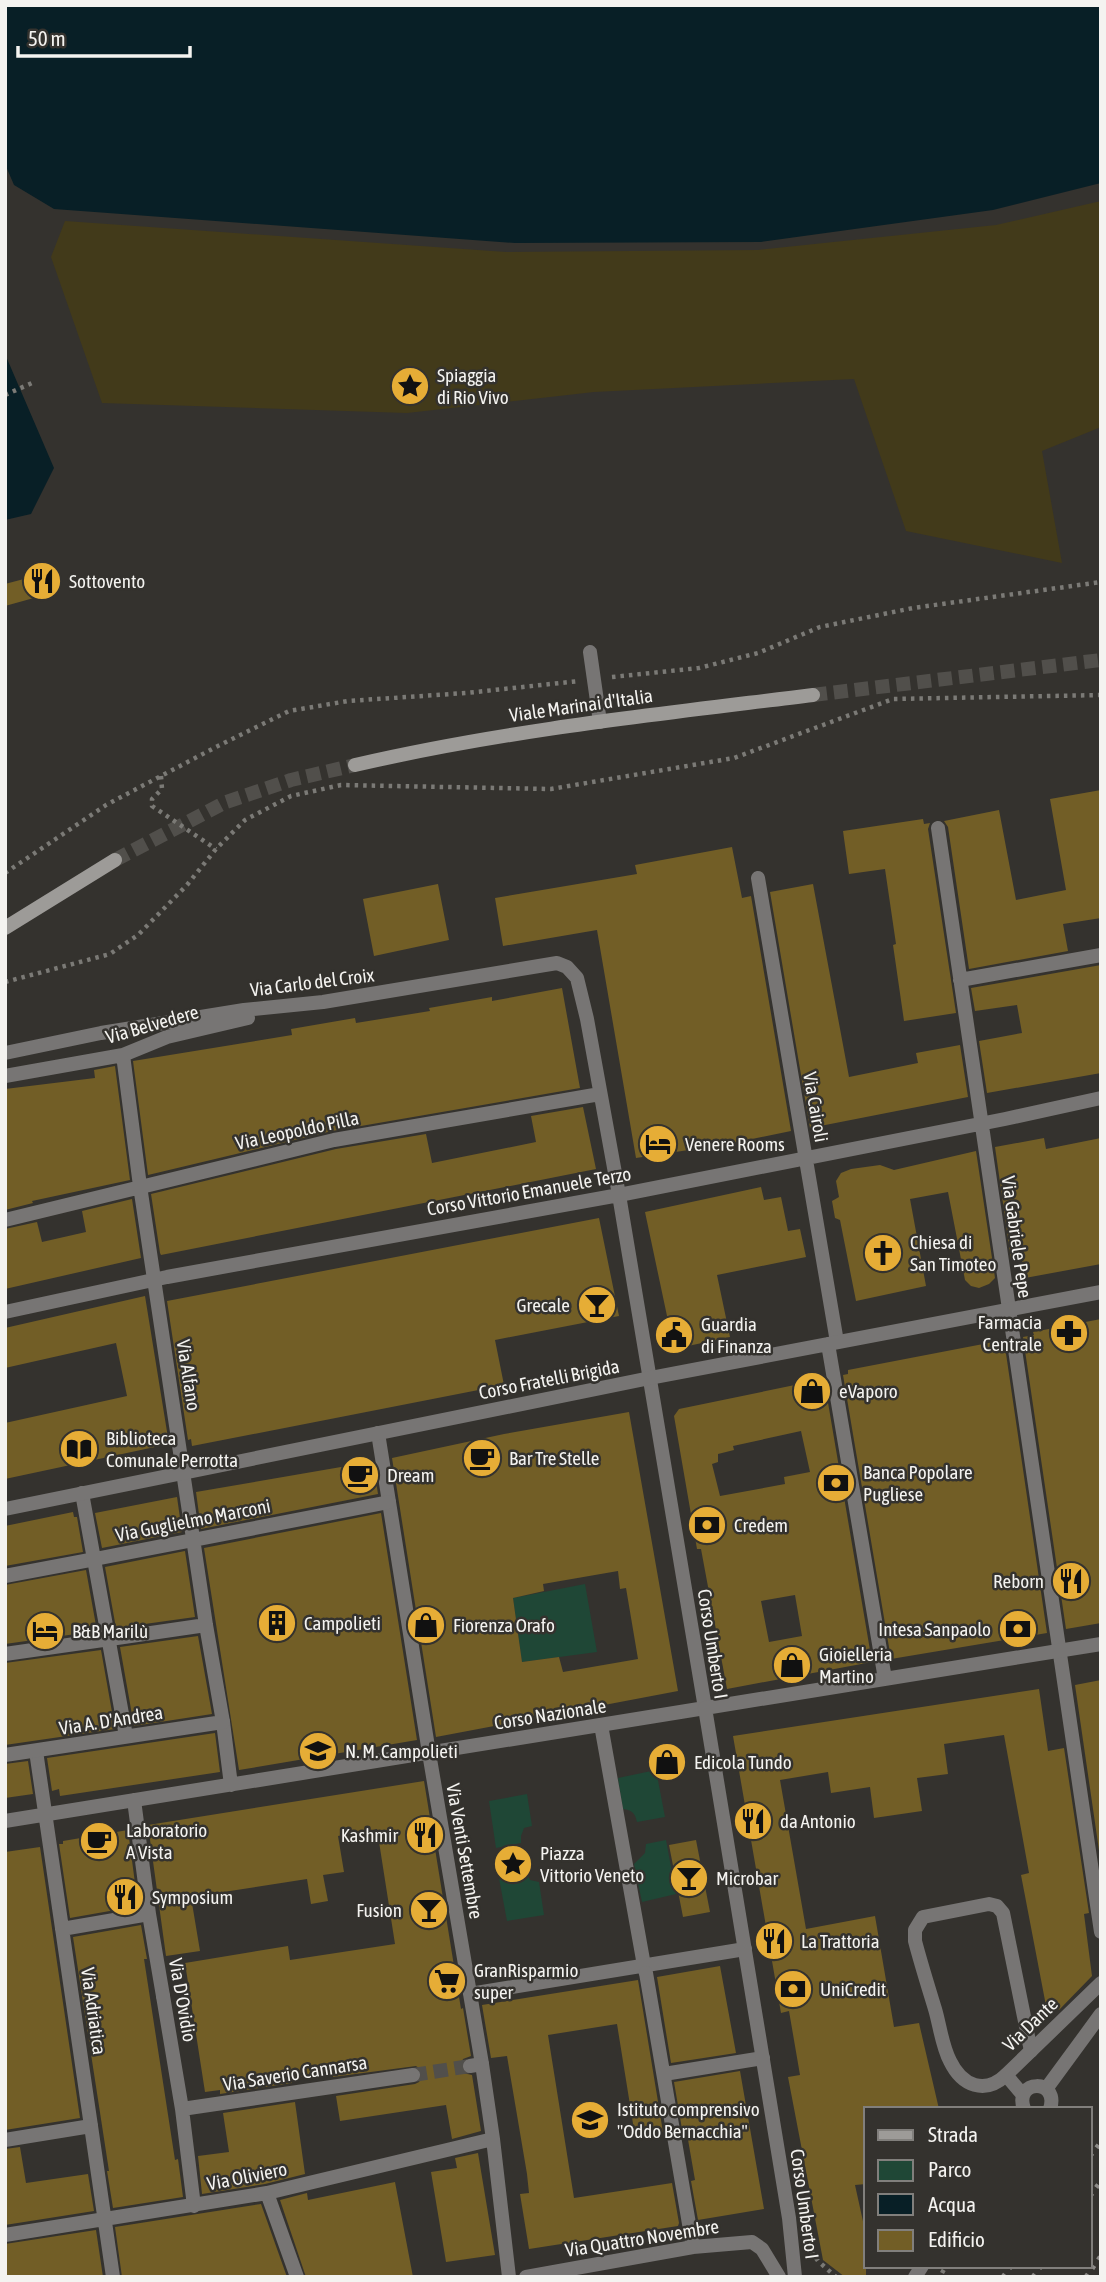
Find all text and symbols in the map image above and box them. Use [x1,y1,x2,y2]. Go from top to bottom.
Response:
scale bar [18,14,189,58]
text: 50 m [28,26,66,50]
place label: Spiaggia di Rio Vivo [437,364,509,408]
place icon: Spiaggia di Rio Vivo [389,365,431,407]
restaurant icon: Sottovento [21,560,63,602]
place label: Sottovento [69,570,145,592]
street label: Viale Marinai d'Italia [508,684,654,726]
street label: Via Carlo del Croix [249,963,376,1001]
street label: Via Belvedere [103,1000,201,1048]
street label: Via Cairoli [799,1070,833,1144]
street label: Via Leopoldo Pilla [233,1106,361,1154]
hotel icon: Venere Rooms [637,1123,679,1165]
place label: Venere Rooms [685,1133,785,1155]
street label: Corso Vittorio Emanuele Terzo [425,1162,633,1220]
street label: Via Gabriele Pepe [998,1175,1036,1299]
place label: Chiesa di San Timoteo [910,1231,996,1275]
church icon: Chiesa di San Timoteo [862,1232,904,1274]
bar icon: Grecale [576,1284,618,1326]
place label: Grecale [516,1294,570,1316]
place label: Farmacia Centrale [978,1311,1042,1355]
pharmacy icon: Farmacia Centrale [1048,1312,1090,1354]
place label: Guardia di Finanza [701,1313,772,1357]
public building icon: Guardia di Finanza [653,1314,695,1356]
street label: Via Alfano [173,1338,205,1412]
street label: Corso Fratelli Brigida [477,1355,621,1403]
shop icon: eVaporo [791,1370,833,1412]
place label: eVaporo [839,1380,898,1402]
place label: Biblioteca Comunale Perrotta [106,1427,238,1471]
library icon: Biblioteca Comunale Perrotta [58,1428,100,1470]
cafe icon: Bar Tre Stelle [461,1437,503,1479]
place label: Bar Tre Stelle [509,1447,599,1469]
cafe icon: Dream [339,1454,381,1496]
place label: Banca Popolare Pugliese [863,1461,973,1505]
bank icon: Banca Popolare Pugliese [815,1462,857,1504]
place label: Dream [387,1464,434,1486]
street label: Via Guglielmo Marconi [114,1494,272,1546]
bank icon: Credem [686,1504,728,1546]
place label: Credem [734,1514,788,1536]
restaurant icon: Reborn [1050,1560,1092,1602]
place label: Reborn [993,1570,1044,1592]
street label: Corso Umberto I [693,1587,733,1701]
building icon: Campolieti [256,1602,298,1644]
shop icon: Fiorenza Orafo [405,1604,447,1646]
bank icon: Intesa Sanpaolo [997,1608,1039,1650]
hotel icon: B&B Marilù [24,1610,66,1652]
place label: Campolieti [304,1612,381,1634]
place label: Fiorenza Orafo [453,1614,555,1636]
place label: Intesa Sanpaolo [878,1618,991,1640]
place label: B&B Marilù [72,1620,148,1642]
place label: Gioielleria Martino [819,1643,893,1687]
shop icon: Gioielleria Martino [771,1644,813,1686]
street label: Corso Nazionale [492,1694,608,1734]
street label: Via A. D'Andrea [58,1701,164,1739]
school or university icon: N. M. Campolieti [297,1730,339,1772]
place label: N. M. Campolieti [345,1740,458,1762]
shop icon: Edicola Tundo [646,1741,688,1783]
place label: Edicola Tundo [694,1751,792,1773]
street label: Via Venti Settembre [442,1782,488,1920]
restaurant icon: da Antonio [732,1800,774,1842]
place label: da Antonio [780,1810,856,1832]
restaurant icon: Kashmir [404,1814,446,1856]
place label: Laboratorio A Vista [126,1819,207,1863]
cafe icon: Laboratorio A Vista [78,1820,120,1862]
place label: Kashmir [341,1824,398,1846]
place label: Piazza Vittorio Veneto [540,1842,644,1886]
place icon: Piazza Vittorio Veneto [492,1843,534,1885]
bar icon: Microbar [668,1857,710,1899]
place label: Microbar [716,1867,779,1889]
restaurant icon: Symposium [104,1876,146,1918]
place label: Symposium [152,1886,233,1908]
bar icon: Fusion [408,1889,450,1931]
place label: Fusion [356,1899,402,1921]
restaurant icon: La Trattoria [753,1920,795,1962]
place label: La Trattoria [801,1930,880,1952]
street label: Via D'Ovidio [165,1956,201,2044]
place label: GranRisparmio super [474,1959,578,2003]
supermarket icon: GranRisparmio super [426,1960,468,2002]
street label: Via Adriatica [77,1966,111,2056]
bank icon: UniCredit [772,1968,814,2010]
place label: UniCredit [820,1978,886,2000]
street label: Via Dante [998,1993,1062,2055]
street label: Via Saverio Cannarsa [221,2051,369,2095]
place label: Istituto comprensivo "Oddo Bernacchia" [617,2098,760,2142]
school or university icon: Istituto comprensivo "Oddo Bernacchia" [569,2099,611,2141]
legend [864,2107,1092,2268]
text: Strada [928,2122,978,2146]
street label: Corso Umberto I [786,2148,824,2260]
street label: Via Oliviero [205,2157,289,2195]
text: Parco [928,2157,971,2181]
text: Acqua [928,2192,976,2216]
street label: Via Quattro Novembre [564,2215,720,2261]
text: Edificio [928,2227,985,2251]

